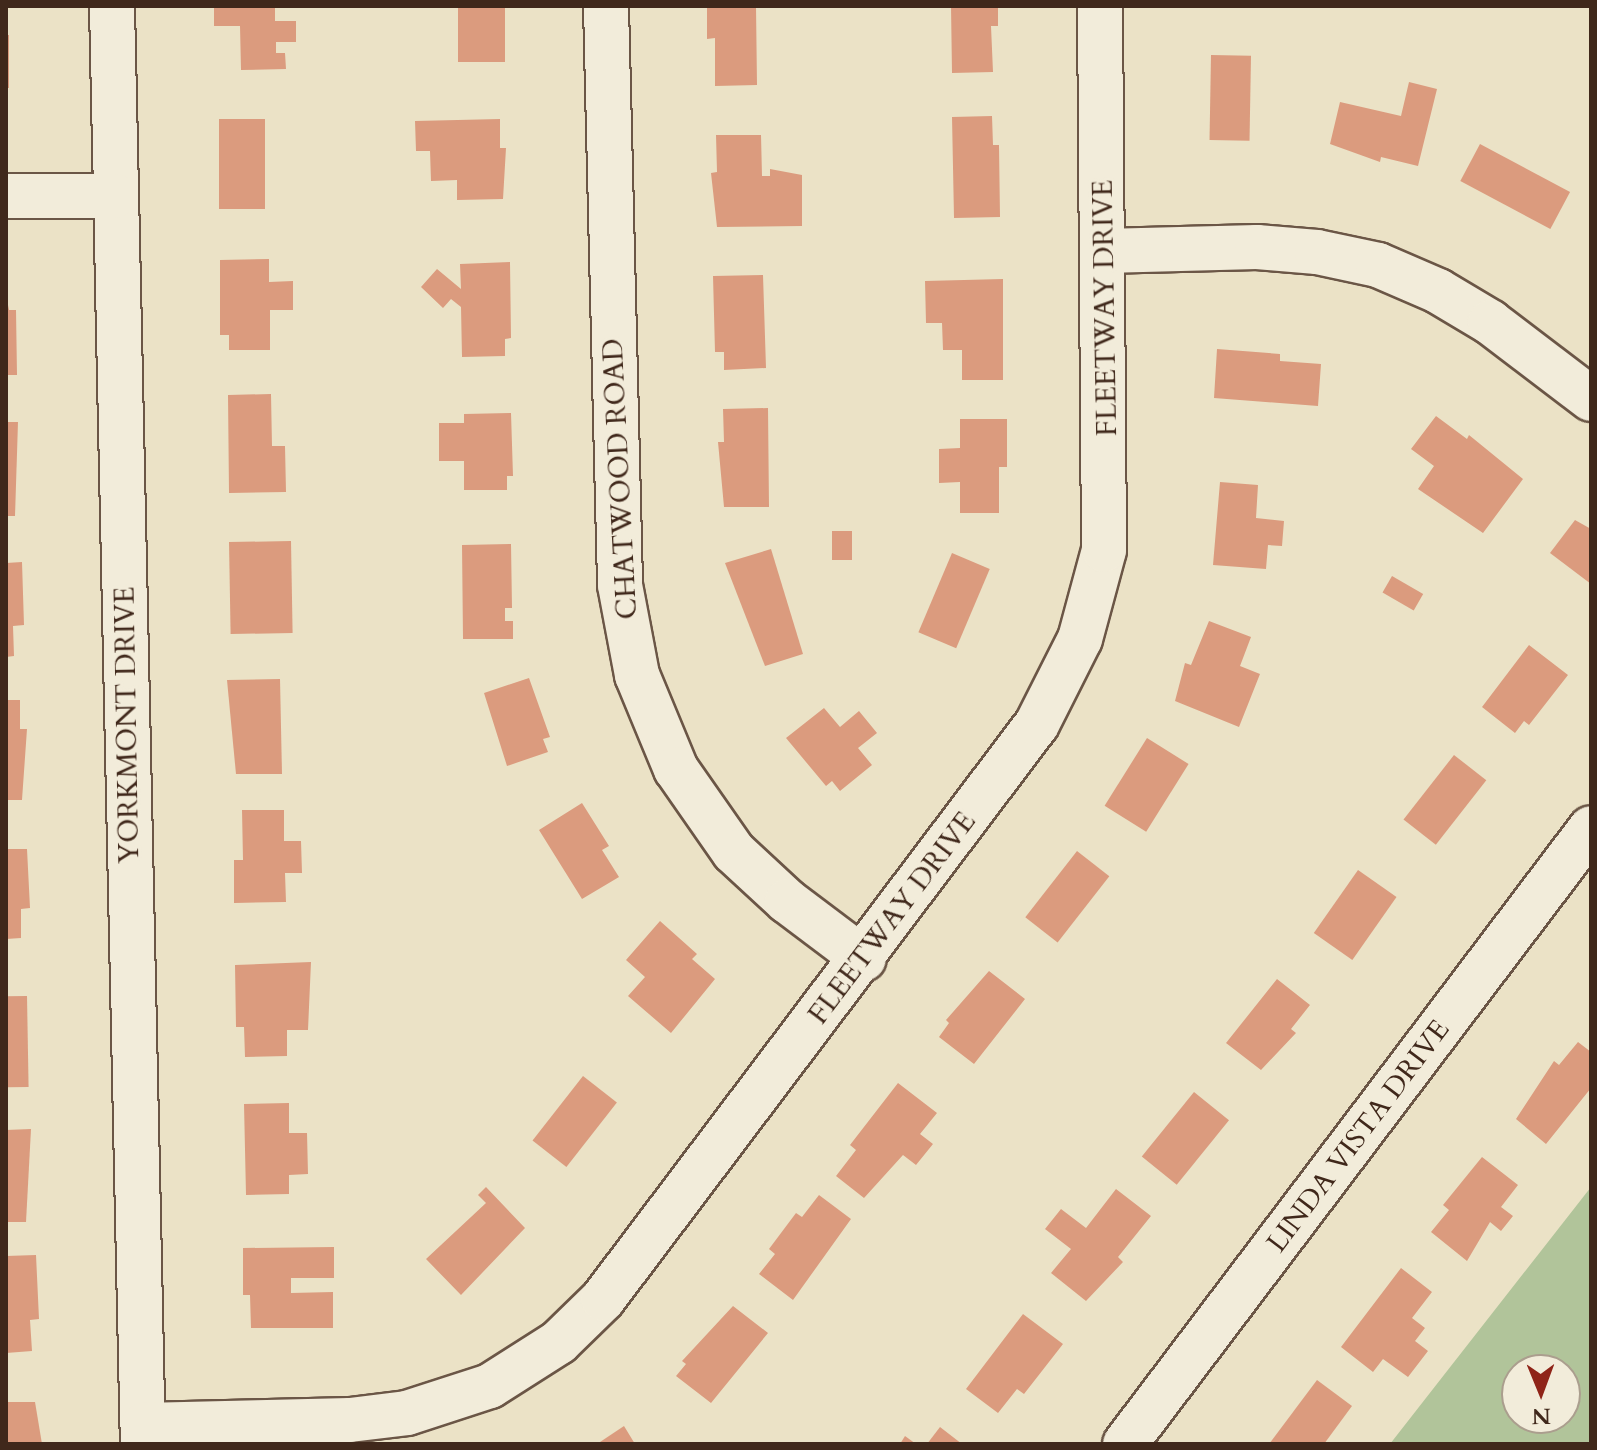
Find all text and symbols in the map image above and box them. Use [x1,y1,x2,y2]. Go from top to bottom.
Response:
street label: FLEETWAY DRIVE [1086,179,1124,437]
street label: CHATWOOD ROAD [596,338,644,620]
street label: YORKMONT DRIVE [108,586,146,864]
street label: FLEETWAY DRIVE [801,805,983,1031]
street label: LINDA VISTA DRIVE [1260,1013,1456,1259]
north arrow [1501,1354,1581,1434]
text: N [1532,1401,1551,1431]

